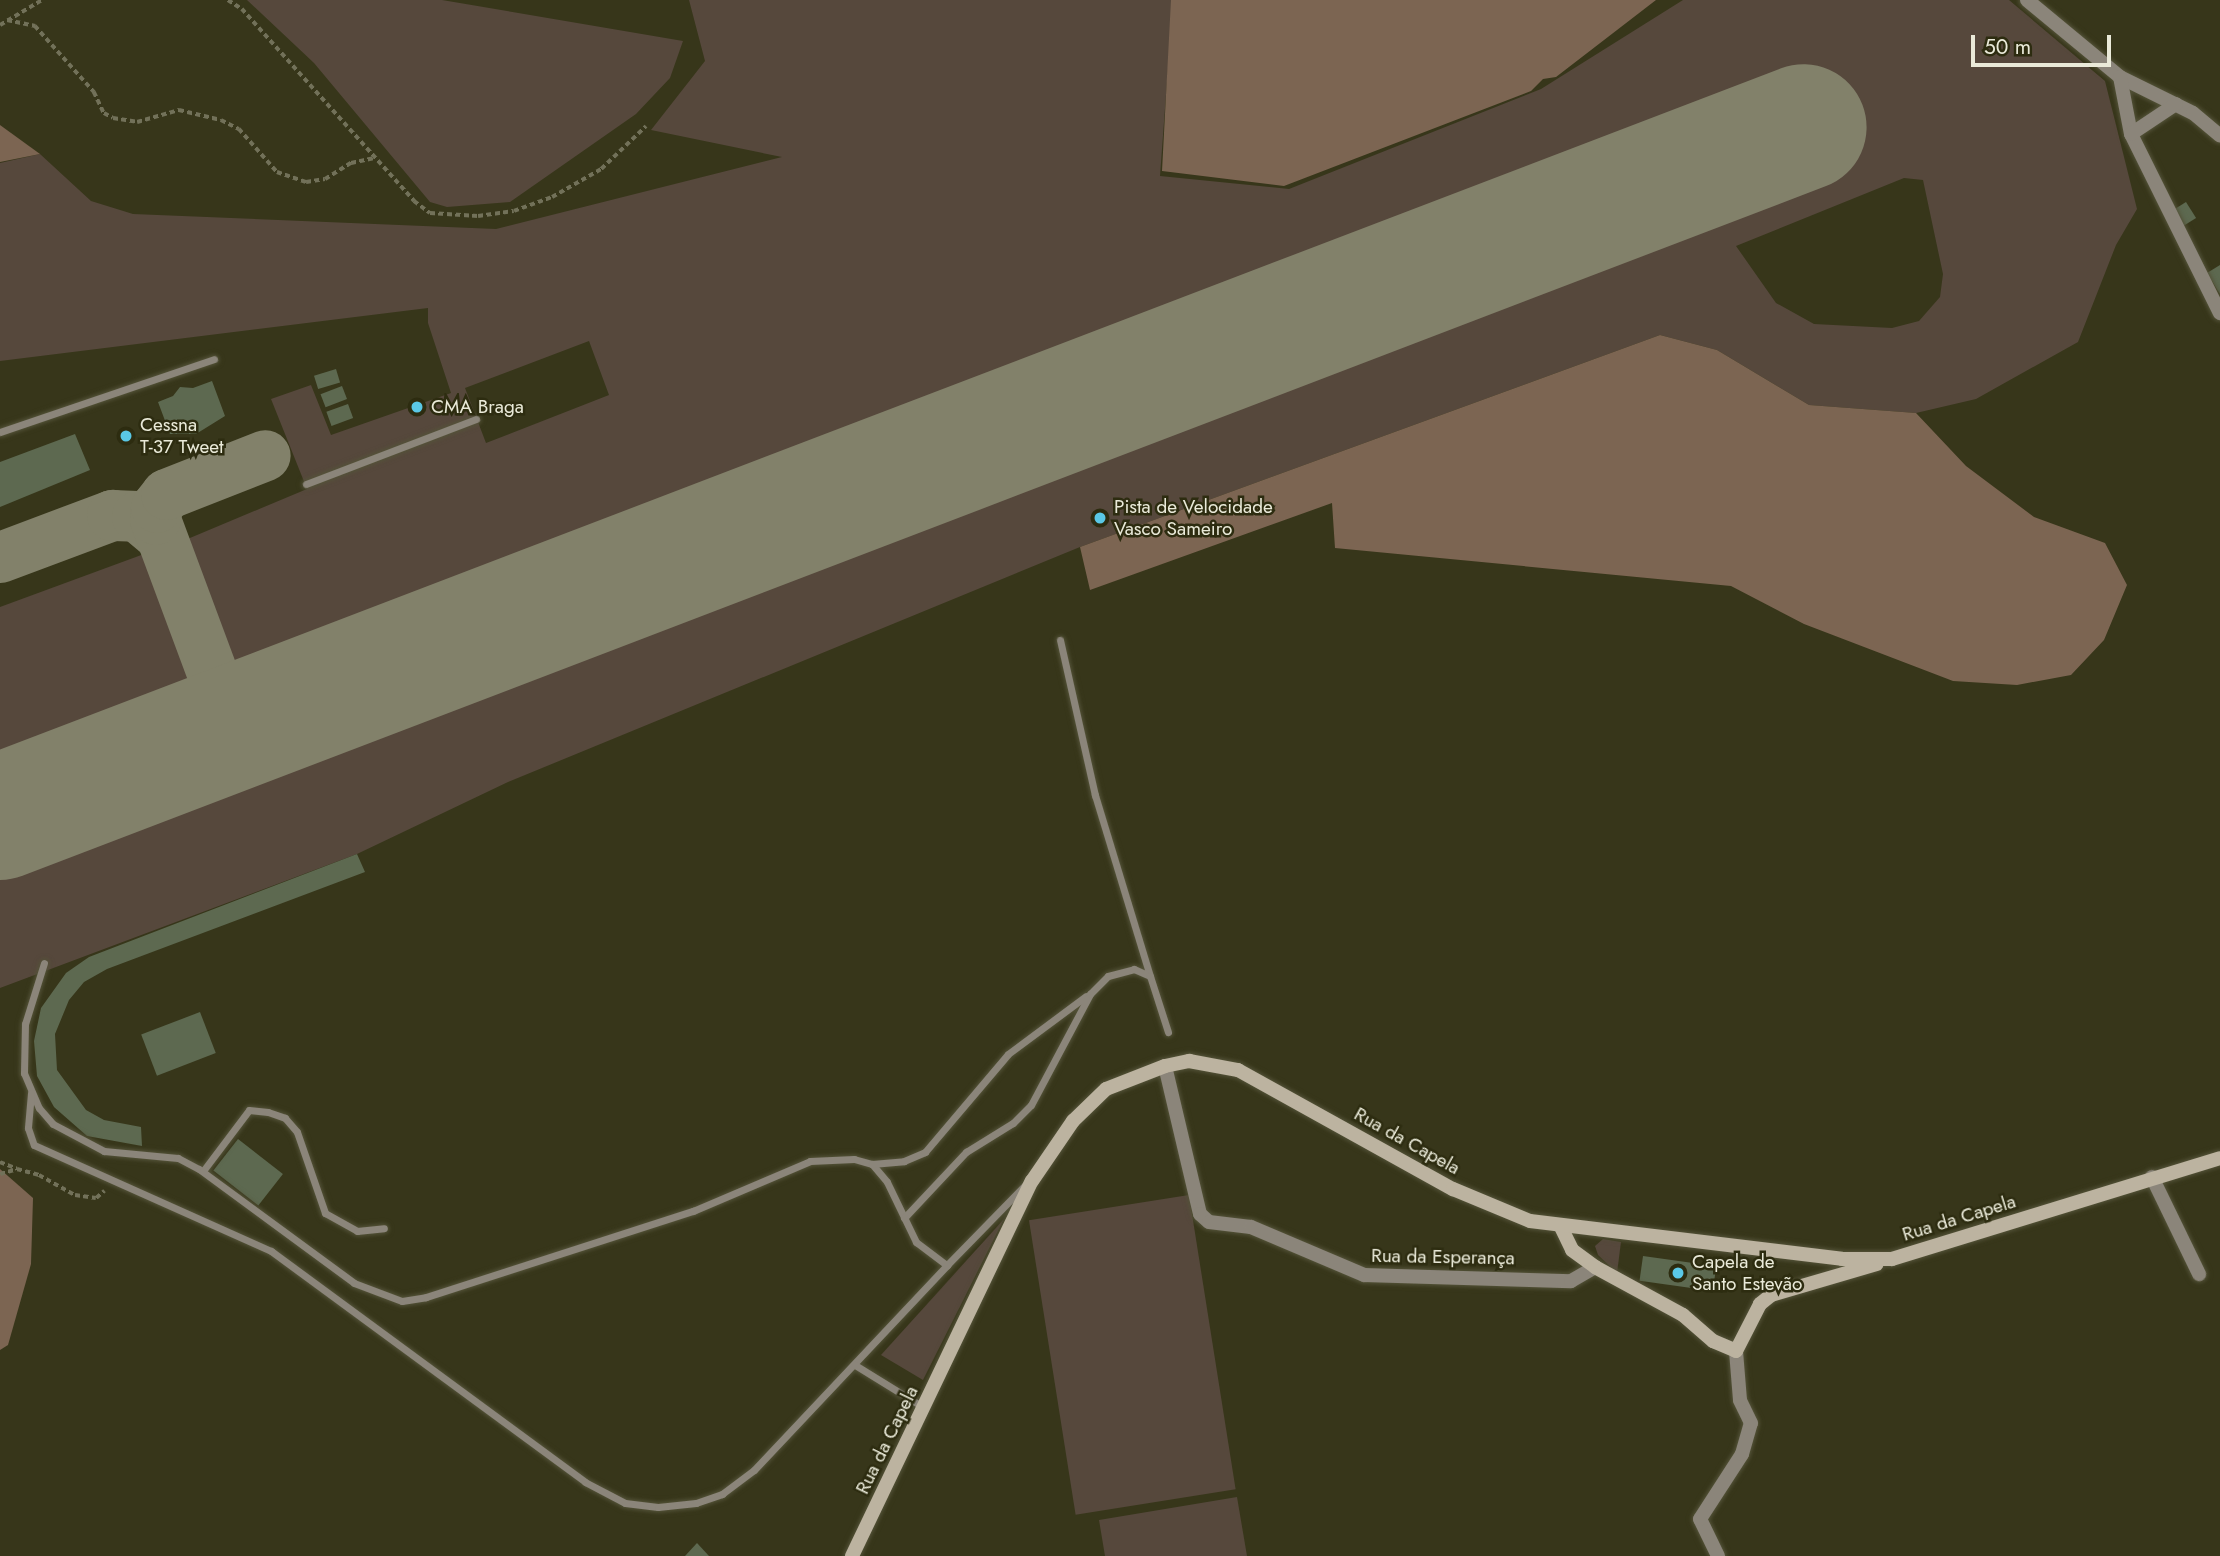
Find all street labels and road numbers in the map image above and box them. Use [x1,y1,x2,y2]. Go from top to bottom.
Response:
street label: Rua da Capela [1350,1103,1464,1179]
street label: Rua da Capela [1900,1190,2018,1246]
street label: Rua da Esperança [1371,1244,1515,1270]
street label: Rua da Capela [851,1382,923,1498]

